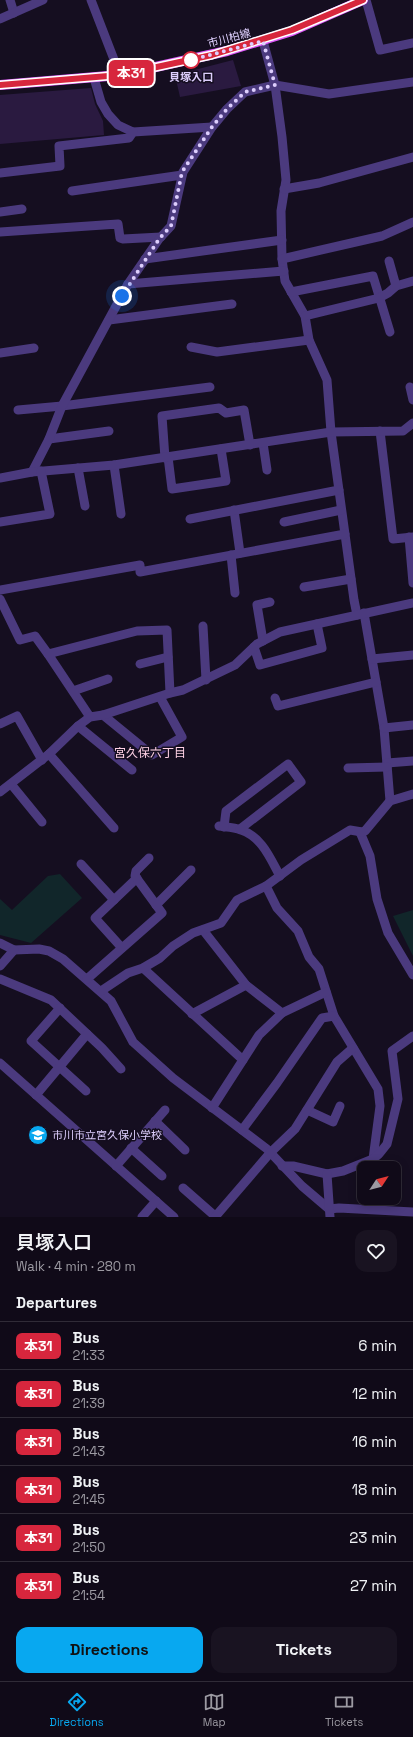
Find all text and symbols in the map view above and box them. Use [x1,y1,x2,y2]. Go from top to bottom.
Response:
street label: 市川柏線 [206,26,252,50]
marker: 貝塚入口 [182,51,200,69]
line badge: 本31 [108,60,154,86]
text: 本31 [117,64,145,82]
place label: 貝塚入口 [169,70,213,84]
your location [112,286,132,306]
district label: 宮久保六丁目 [114,745,186,761]
school or university icon: 市川市立宮久保小学校 [27,1124,49,1146]
place label: 市川市立宮久保小学校 [52,1128,162,1142]
north arrow [357,1161,401,1205]
map controls [357,1161,401,1205]
text: 貝塚入口 [16,1230,92,1255]
button: heart [355,1230,397,1272]
text: Walk · 4 min · 280 m [16,1258,136,1275]
text: Departures [16,1293,97,1312]
text: Bus [73,1328,100,1347]
text: 6 min [358,1336,397,1355]
text: 本31 [24,1337,53,1355]
text: 21:33 [73,1347,105,1364]
text: Bus [73,1376,100,1395]
text: 12 min [352,1384,397,1403]
text: 本31 [24,1385,53,1403]
text: 21:39 [73,1395,105,1412]
text: Bus [73,1424,100,1443]
text: 16 min [352,1432,397,1451]
text: 本31 [24,1433,53,1451]
text: 21:43 [73,1443,105,1460]
text: Bus [73,1472,100,1491]
text: 18 min [352,1480,397,1499]
text: 本31 [24,1481,53,1499]
text: 21:45 [73,1491,105,1508]
text: Bus [73,1520,100,1539]
text: 23 min [349,1528,397,1547]
text: 本31 [24,1529,53,1547]
text: 21:50 [73,1539,105,1556]
text: Bus [73,1568,100,1587]
text: 27 min [350,1576,397,1595]
text: 本31 [24,1577,53,1595]
text: 21:54 [73,1587,105,1604]
button: Directions [16,1627,203,1673]
button: Tickets [211,1627,397,1673]
tab: Directions [50,1691,104,1729]
tab: Map [203,1691,226,1729]
tab: Tickets [325,1691,363,1729]

